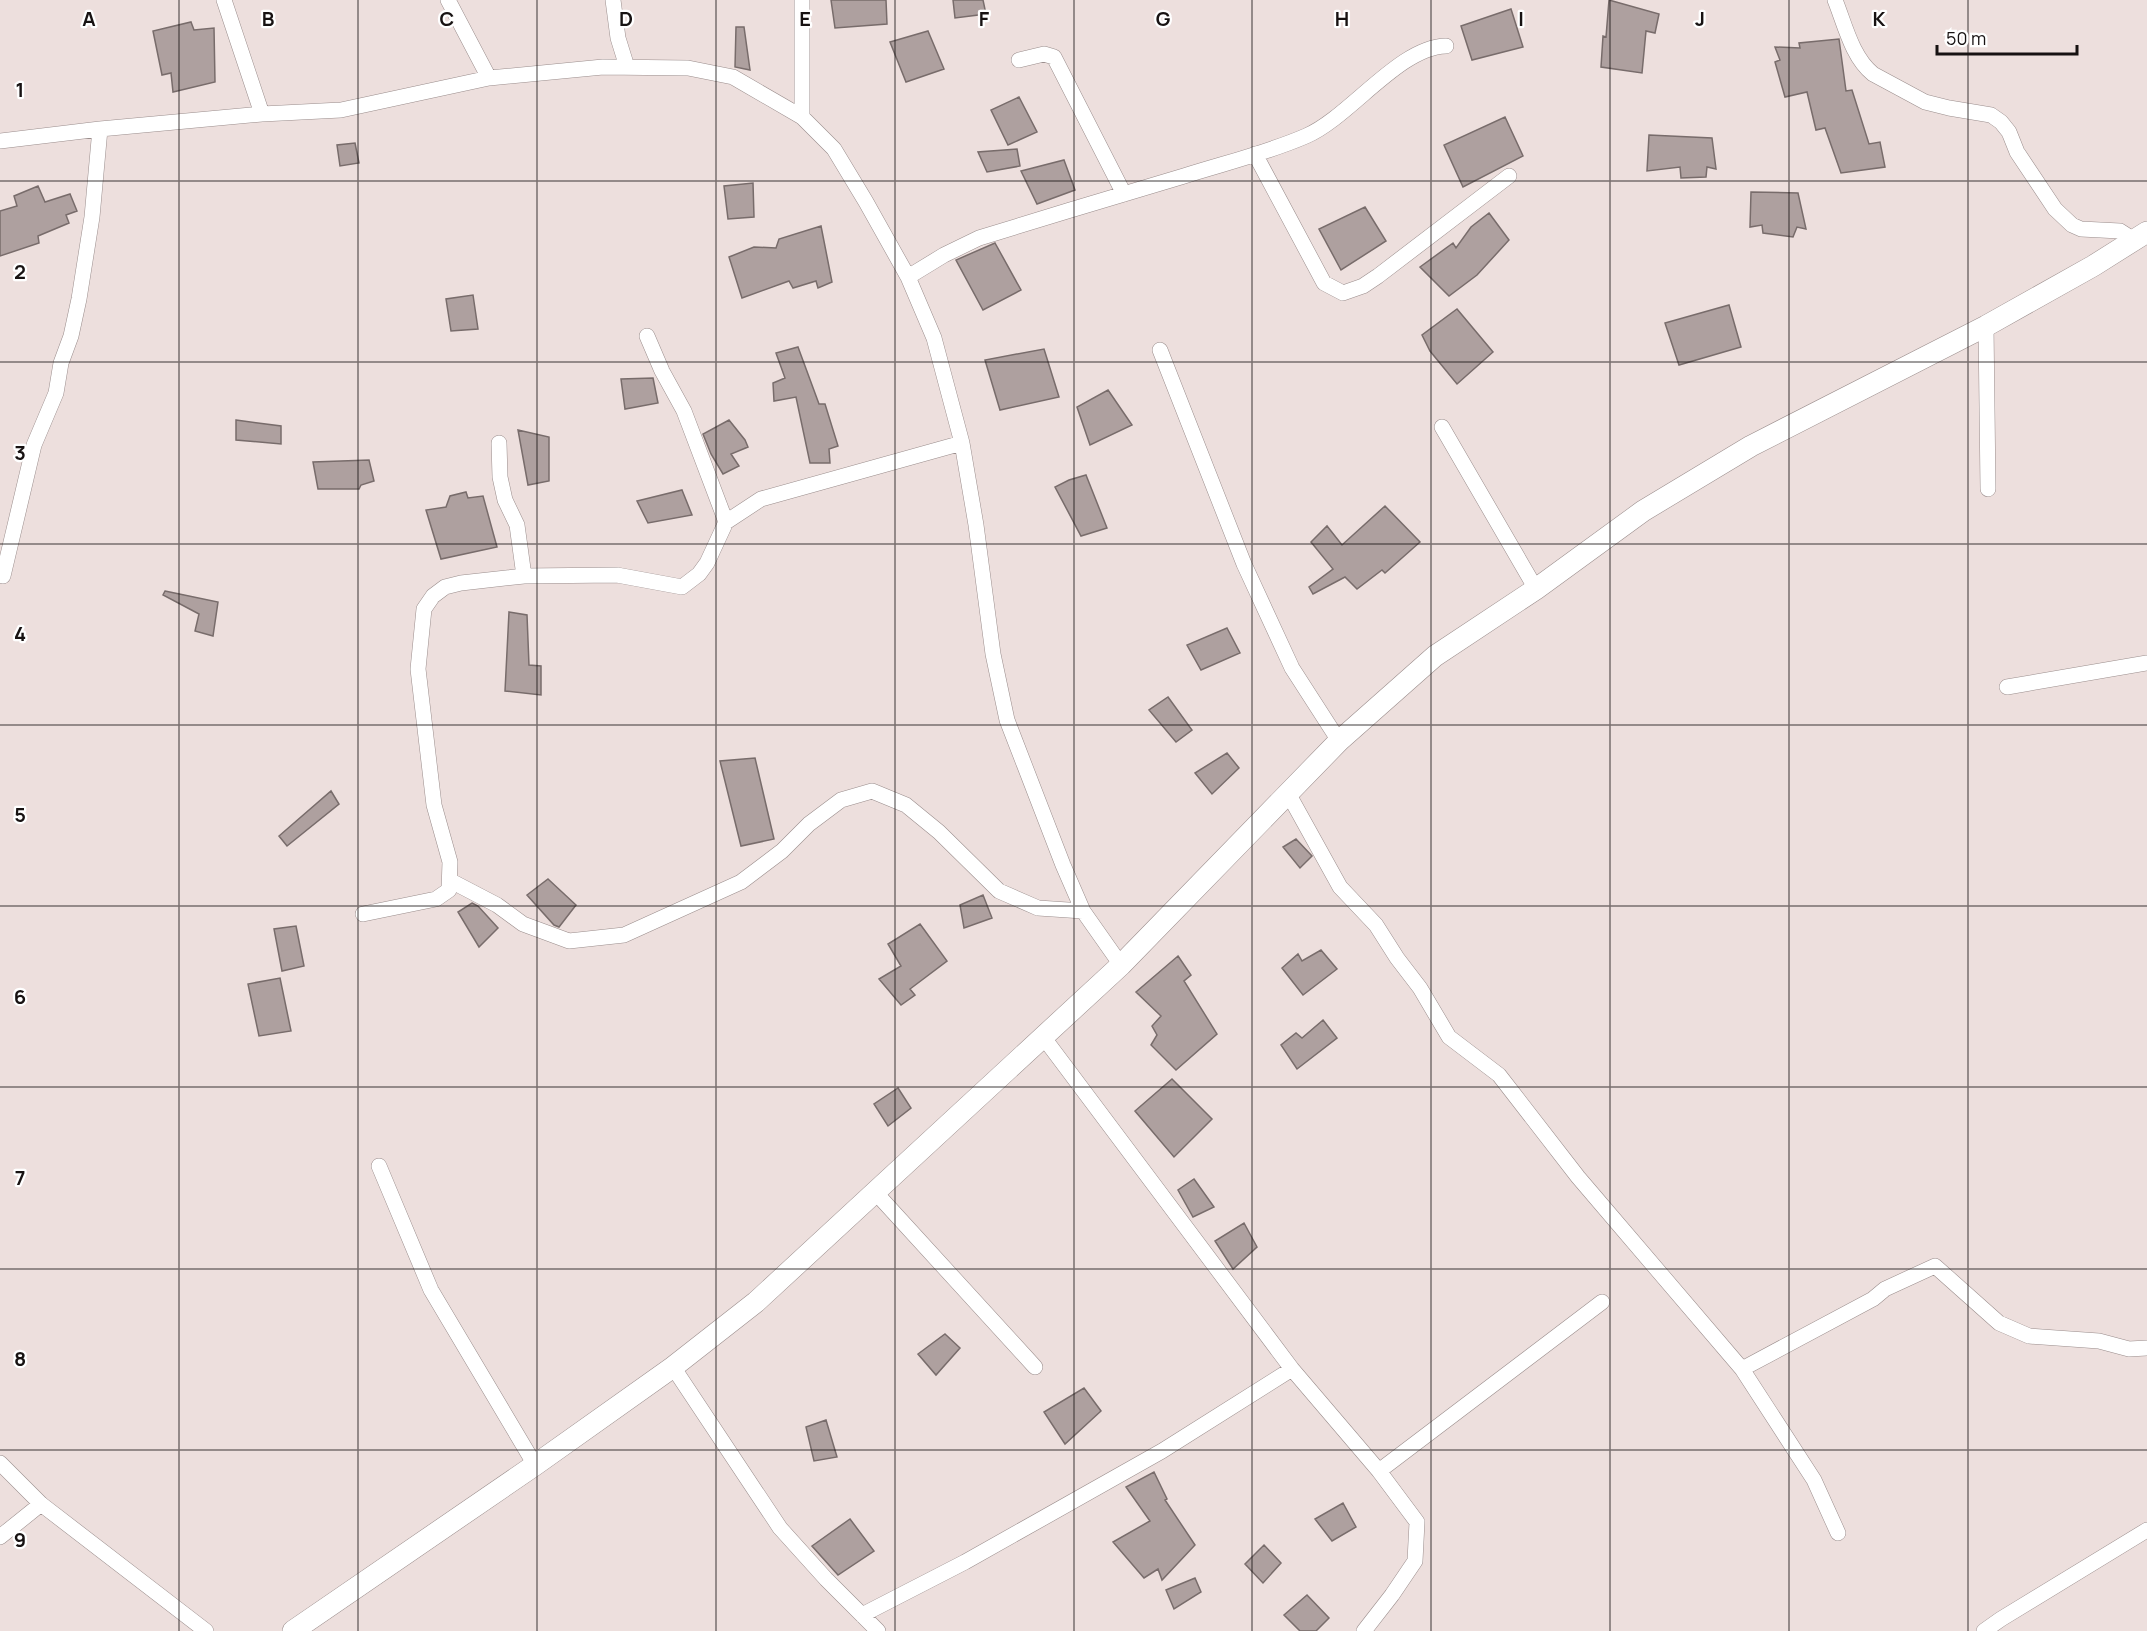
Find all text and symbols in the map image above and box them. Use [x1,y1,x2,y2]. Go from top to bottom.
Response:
text: A [82,5,96,32]
text: B [262,5,275,32]
text: C [440,5,454,32]
text: D [619,5,633,32]
text: E [799,5,811,32]
text: F [979,5,990,32]
text: G [1156,5,1171,32]
text: H [1335,5,1349,32]
text: I [1518,5,1524,32]
text: J [1695,5,1705,32]
text: K [1873,5,1886,32]
scale bar [1937,18,2076,56]
text: 50 m [1946,26,1986,50]
text: 1 [16,76,24,103]
text: 2 [14,258,26,285]
text: 3 [14,439,26,466]
text: 4 [14,620,26,647]
text: 5 [14,801,26,828]
text: 6 [14,983,26,1010]
text: 7 [15,1164,25,1191]
text: 8 [14,1345,26,1372]
text: 9 [14,1526,26,1553]

